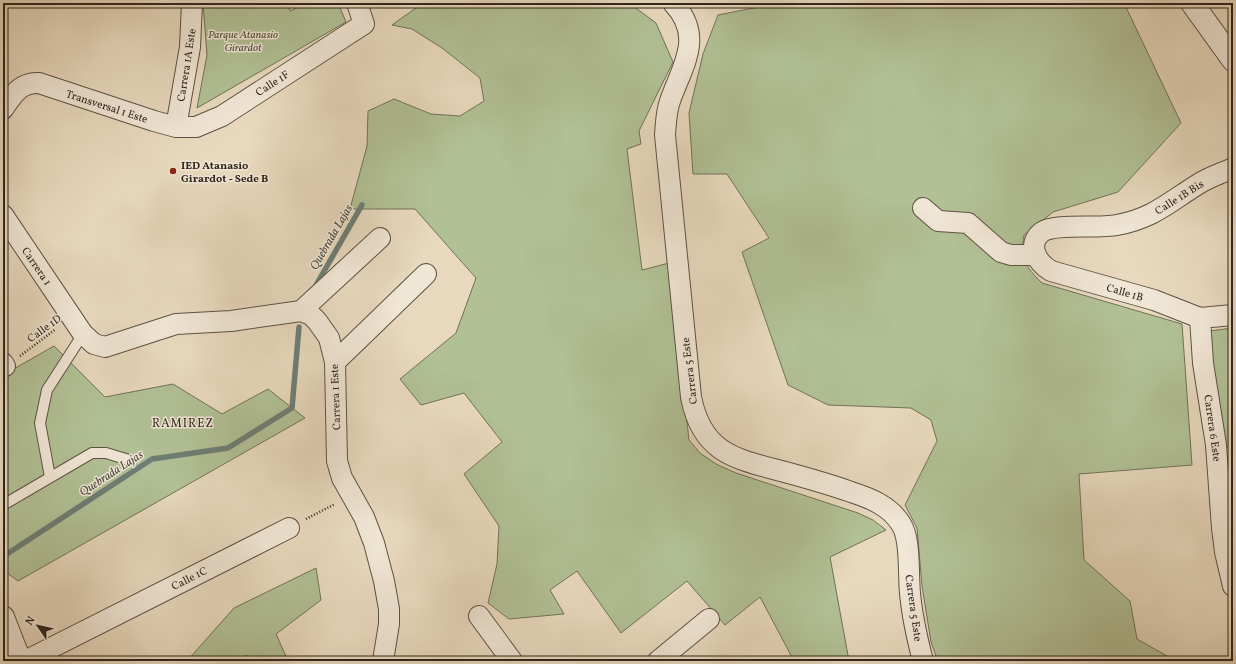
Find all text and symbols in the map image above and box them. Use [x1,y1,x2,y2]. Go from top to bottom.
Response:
street label: Carrera 1A Este [174,28,201,103]
park label: Parque Atanasio Girardot [208,28,278,56]
street label: Calle 1F [253,68,292,101]
street label: Transversal 1 Este [64,87,149,128]
place label: IED Atanasio Girardot - Sede B [181,159,268,187]
marker: IED Atanasio Girardot - Sede B [168,166,178,176]
street label: Calle 1B Bis [1153,177,1207,219]
water label: Quebrada Lajas [307,201,357,273]
street label: Carrera 1 [17,245,54,289]
street label: Calle 1B [1104,281,1145,306]
street label: Calle 1D [25,312,65,347]
street label: Carrera 5 Este [679,337,702,405]
street label: Carrera 1 Este [328,364,345,430]
street label: Carrera 6 Este [1199,394,1224,463]
district label: RAMIREZ [152,416,214,432]
water label: Quebrada Lajas [76,447,147,500]
street label: Calle 1C [169,564,210,595]
street label: Carrera 5 Este [900,574,925,643]
north arrow [18,606,58,646]
text: N [22,614,39,629]

